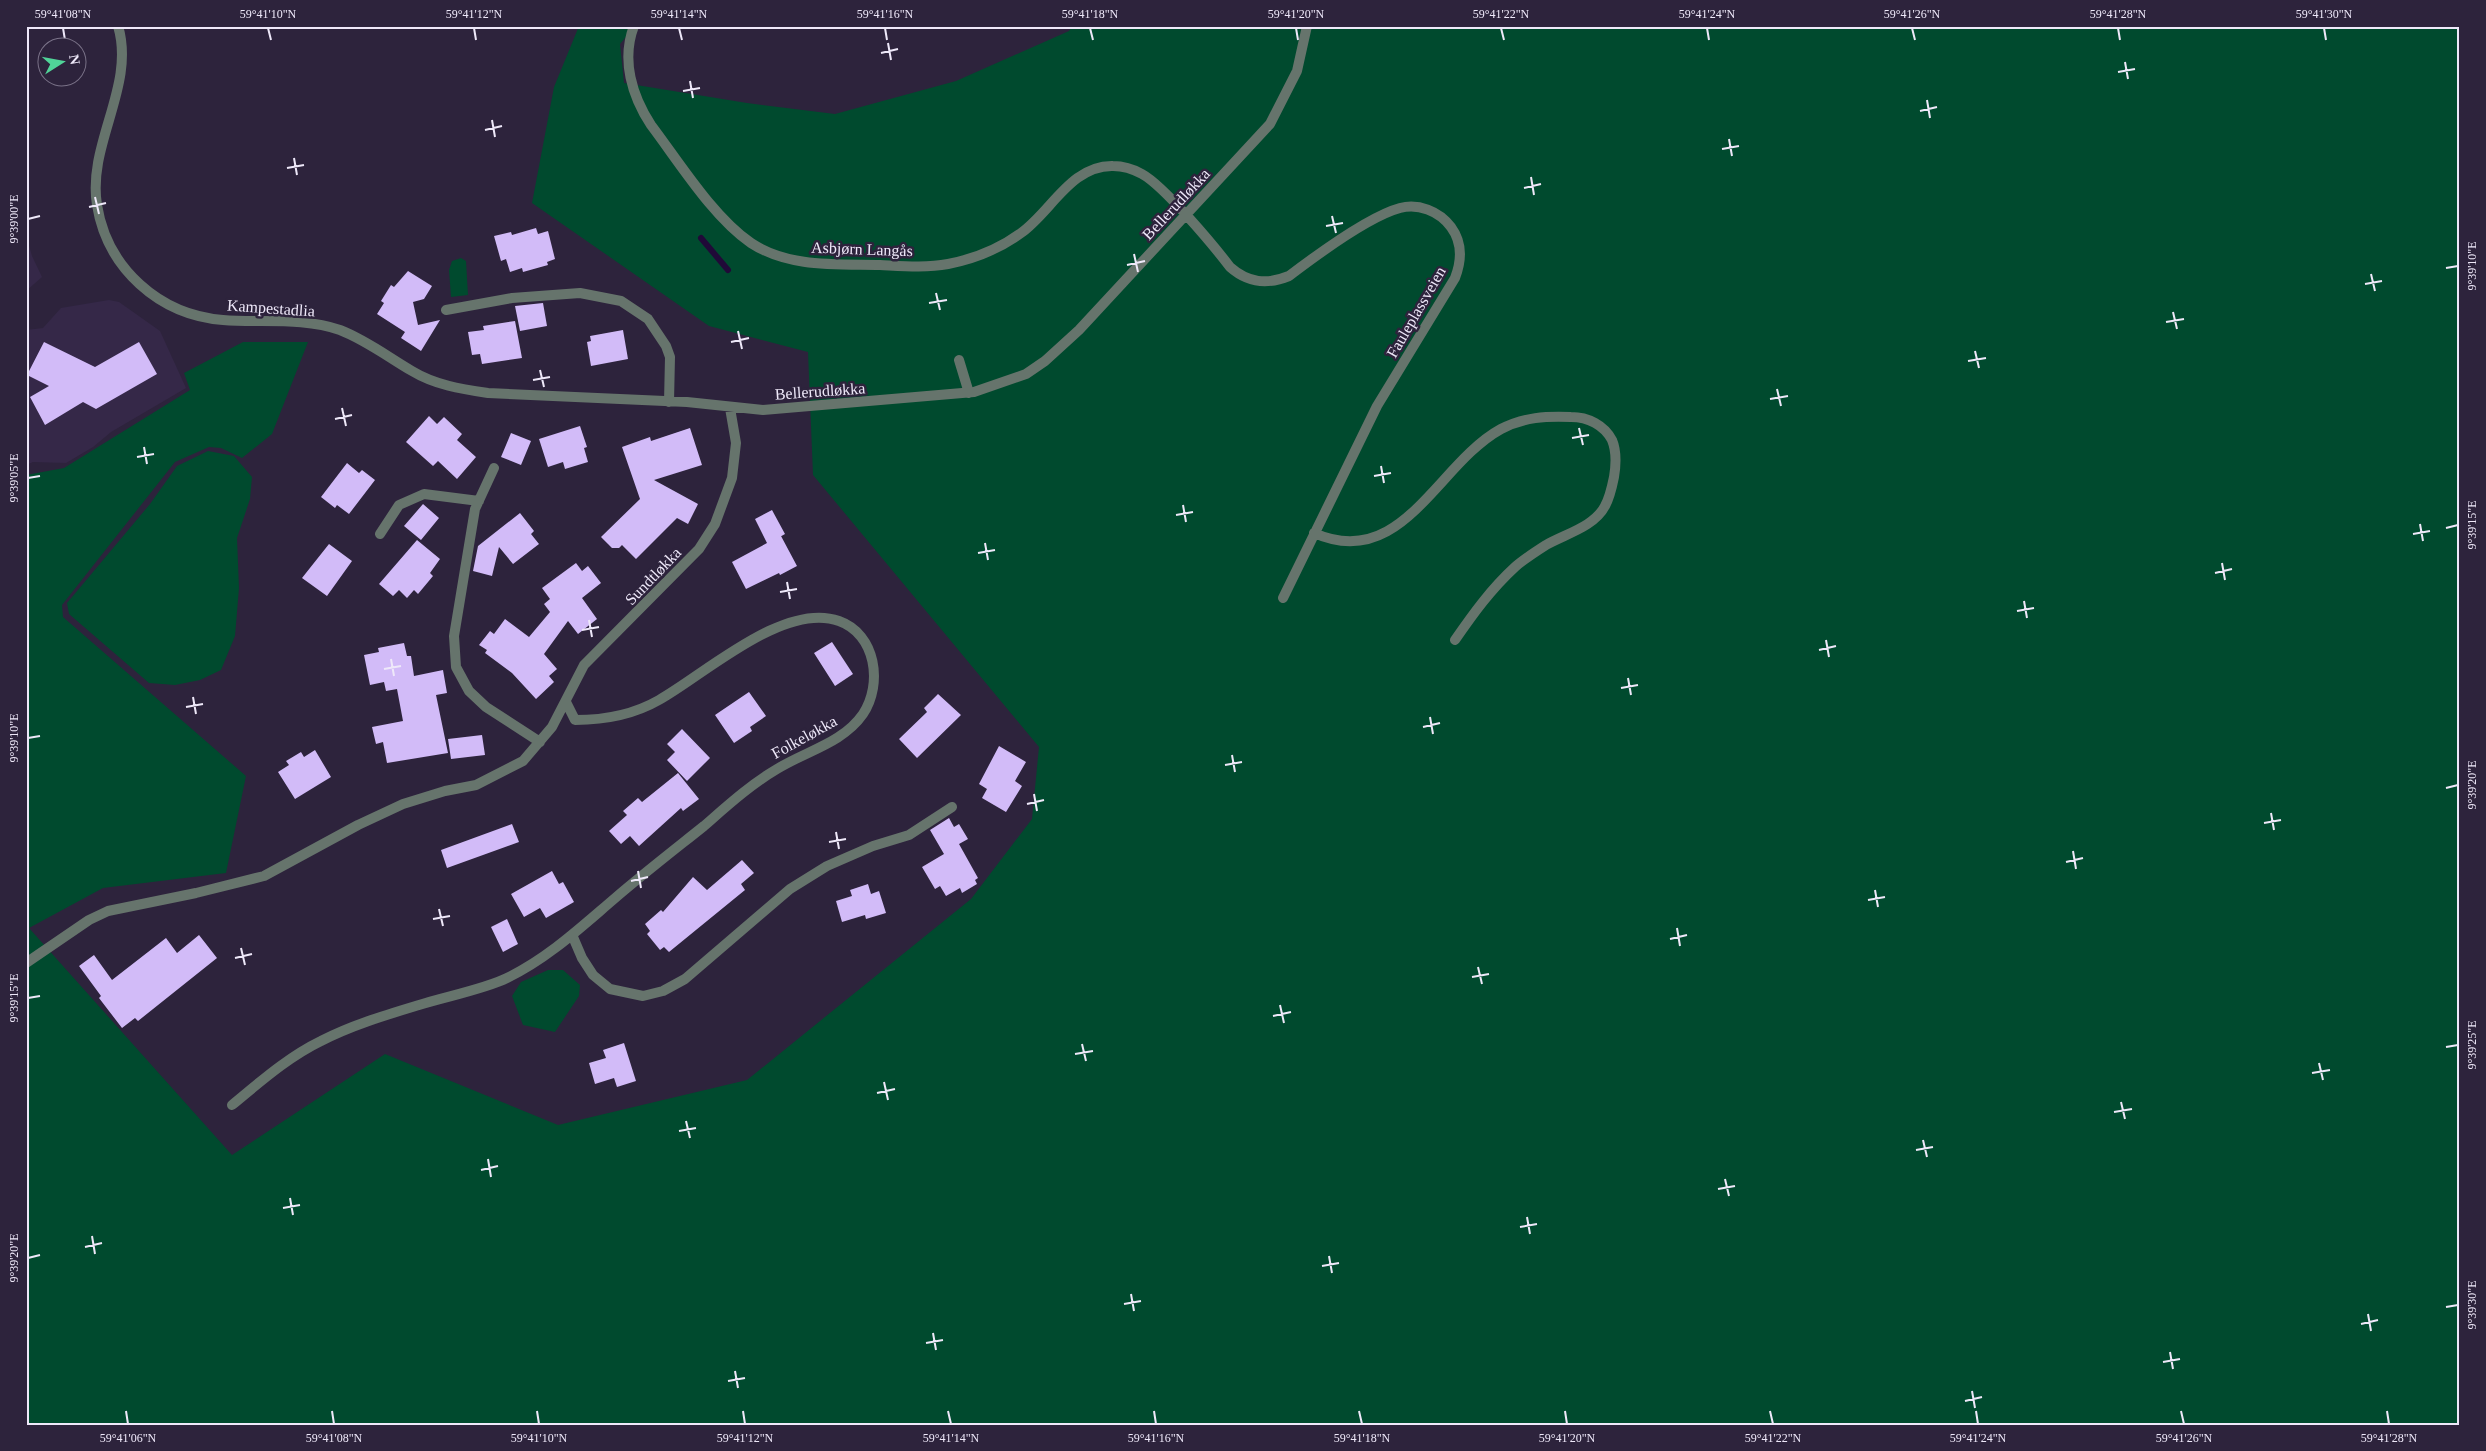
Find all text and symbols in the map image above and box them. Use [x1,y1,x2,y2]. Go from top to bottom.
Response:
text: 59°41'08"N [35,7,92,21]
text: 59°41'10"N [240,7,297,21]
text: 59°41'12"N [446,7,503,21]
text: 59°41'14"N [651,7,708,21]
text: 59°41'16"N [857,7,914,21]
text: 59°41'18"N [1062,7,1119,21]
text: 59°41'20"N [1268,7,1325,21]
text: 59°41'22"N [1473,7,1530,21]
text: 59°41'24"N [1679,7,1736,21]
text: 59°41'26"N [1884,7,1941,21]
text: 59°41'28"N [2090,7,2147,21]
text: 59°41'30"N [2296,7,2353,21]
north arrow [38,38,88,88]
text: N [66,53,83,66]
street label: Bellerudløkka [1139,165,1213,243]
text: 9°39'00"E [7,194,21,244]
street label: Asbjørn Langås [811,239,913,260]
text: 9°39'10"E [2465,241,2479,291]
street label: Fauleplassveien [1383,263,1450,361]
street label: Kampestadlia [226,296,315,321]
street label: Bellerudløkka [774,379,866,403]
text: 9°39'05"E [7,453,21,503]
text: 9°39'15"E [2465,500,2479,550]
street label: Sundtløkka [622,544,684,608]
street label: Folkeløkka [768,712,840,762]
text: 9°39'10"E [7,713,21,763]
text: 9°39'20"E [2465,760,2479,810]
text: 9°39'15"E [7,973,21,1023]
text: 9°39'25"E [2465,1020,2479,1070]
text: 9°39'20"E [7,1233,21,1283]
text: 9°39'30"E [2465,1280,2479,1330]
text: 59°41'06"N [100,1431,157,1445]
text: 59°41'08"N [306,1431,363,1445]
text: 59°41'10"N [511,1431,568,1445]
text: 59°41'12"N [717,1431,774,1445]
text: 59°41'14"N [923,1431,980,1445]
text: 59°41'16"N [1128,1431,1185,1445]
text: 59°41'18"N [1334,1431,1391,1445]
text: 59°41'20"N [1539,1431,1596,1445]
text: 59°41'22"N [1745,1431,1802,1445]
text: 59°41'24"N [1950,1431,2007,1445]
text: 59°41'26"N [2156,1431,2213,1445]
text: 59°41'28"N [2361,1431,2418,1445]

